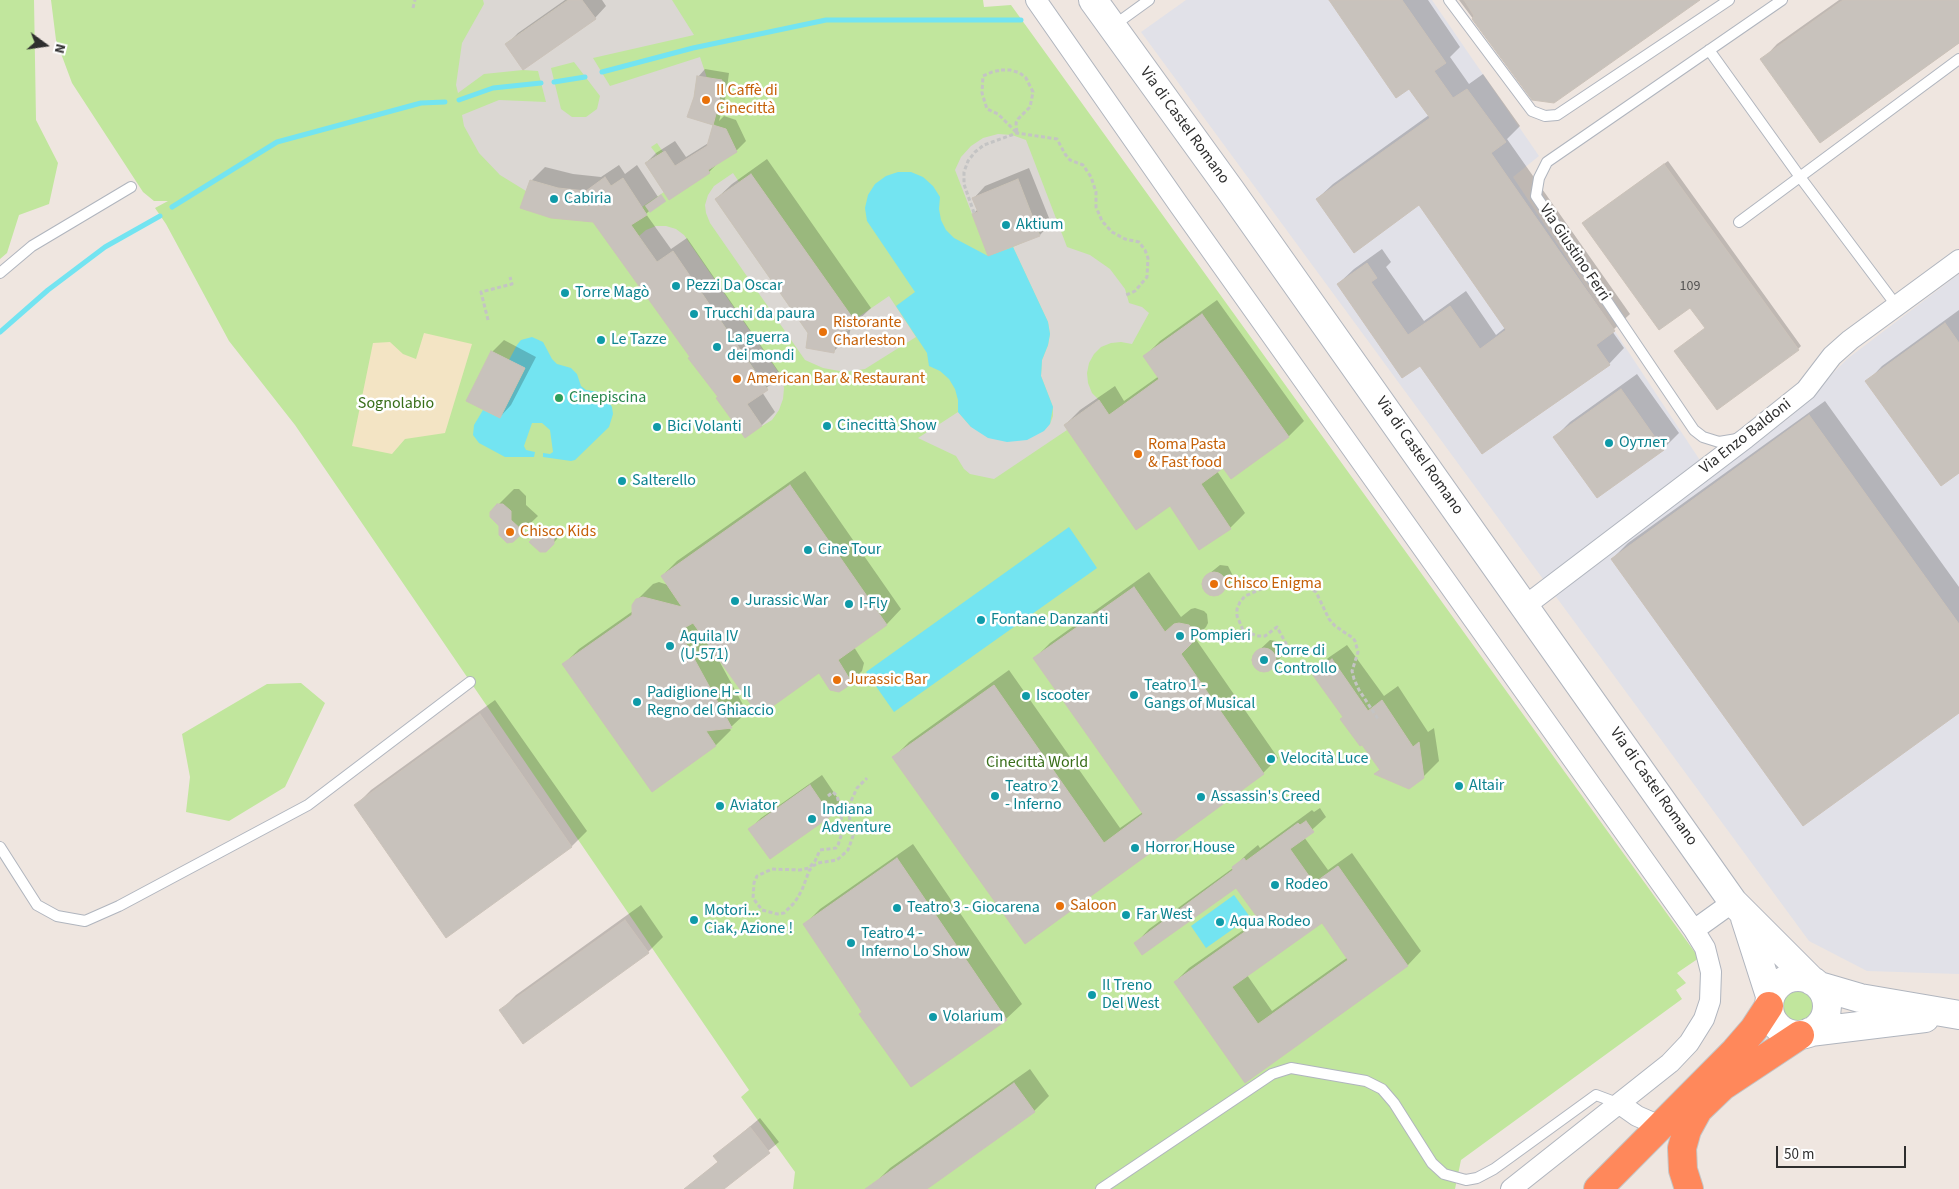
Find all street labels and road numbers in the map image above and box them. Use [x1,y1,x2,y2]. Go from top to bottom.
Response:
street label: Via di Castel Romano [1135,64,1233,188]
street label: Via Giustino Ferri [1534,201,1614,305]
street label: Via di Castel Romano [1371,393,1467,519]
street label: Via Enzo Baldoni [1696,395,1796,479]
street label: Via di Castel Romano [1605,724,1701,850]

